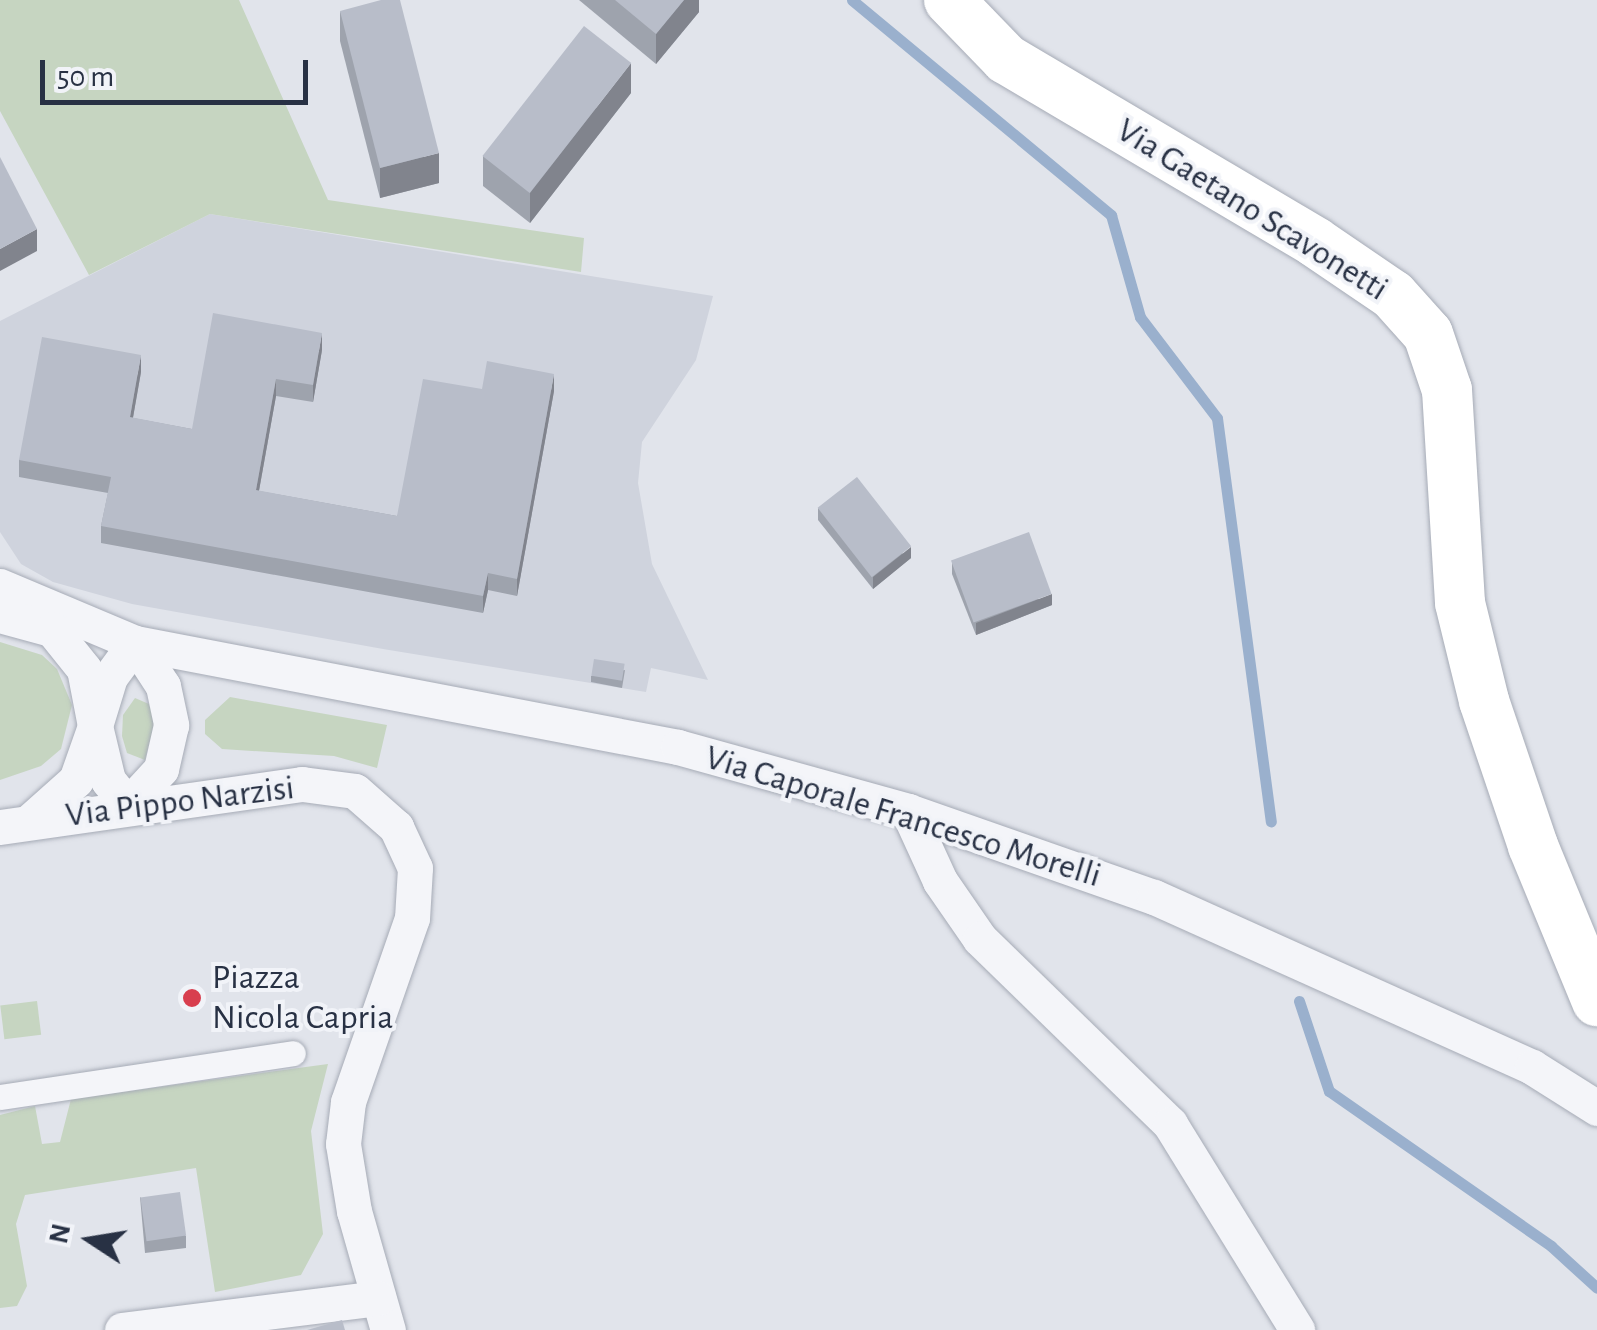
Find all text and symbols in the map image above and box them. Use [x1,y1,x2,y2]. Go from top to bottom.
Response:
scale bar [45,40,312,102]
text: 50 m [57,62,114,92]
street label: Via Gaetano Scavonetti [1109,110,1395,310]
street label: Via Caporale Francesco Morelli [700,737,1106,897]
street label: Via Pippo Narzisi [63,767,297,837]
place label: Piazza Nicola Capria [212,957,393,1039]
marker: Piazza Nicola Capria [181,987,203,1009]
north arrow [40,1190,140,1290]
text: N [45,1221,76,1246]

